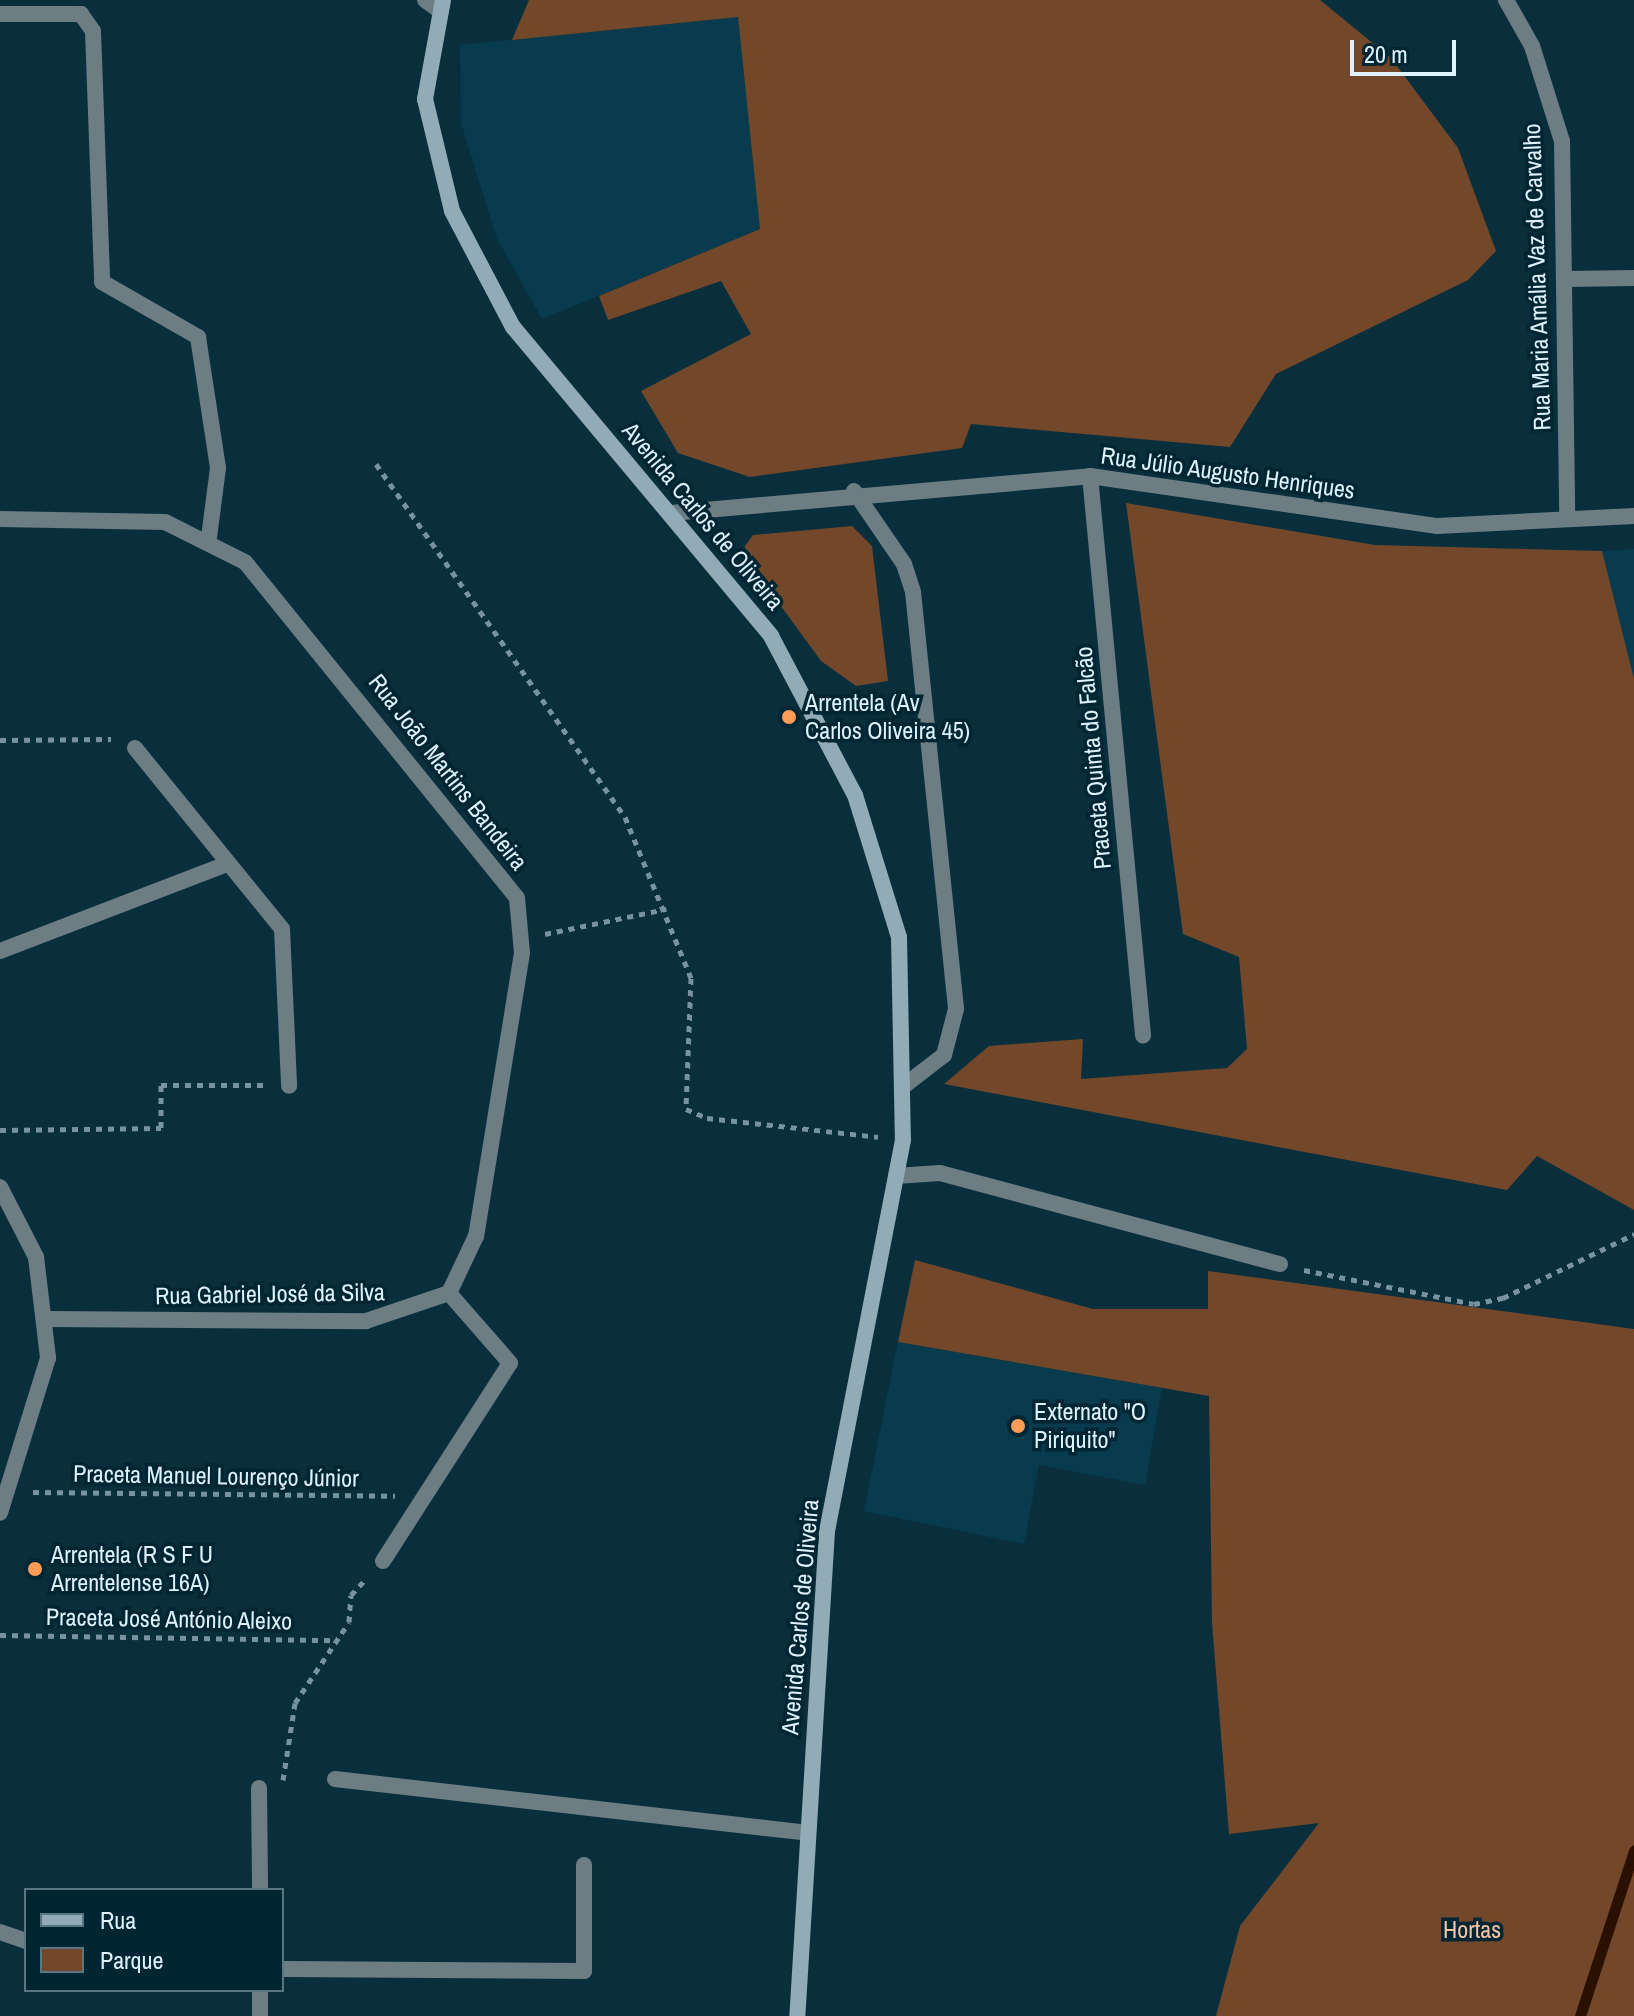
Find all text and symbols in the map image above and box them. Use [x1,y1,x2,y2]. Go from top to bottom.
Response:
scale bar [1354,24,1460,74]
text: 20 m [1364,38,1408,70]
street label: Rua Maria Amália Vaz de Carvalho [1517,123,1557,431]
street label: Avenida Carlos de Oliveira [616,416,790,616]
street label: Rua Júlio Augusto Henriques [1099,441,1357,505]
street label: Praceta Quinta do Falcão [1069,646,1117,870]
street label: Rua João Martins Bandeira [363,668,533,876]
place label: Arrentela (Av Carlos Oliveira 45) [805,689,970,745]
marker: Arrentela (Av Carlos Oliveira 45) [780,708,798,726]
street label: Rua Gabriel José da Silva [155,1278,385,1310]
place label: Externato "O Piriquito" [1034,1398,1146,1454]
marker: Externato "O Piriquito" [1009,1417,1027,1435]
street label: Praceta Manuel Lourenço Júnior [73,1459,359,1493]
street label: Avenida Carlos de Oliveira [775,1498,825,1736]
place label: Arrentela (R S F U Arrentelense 16A) [51,1541,213,1597]
marker: Arrentela (R S F U Arrentelense 16A) [26,1560,44,1578]
street label: Praceta José António Aleixo [45,1602,293,1636]
legend [24,1888,284,1992]
text: Rua [100,1904,136,1936]
park label: Hortas [1443,1916,1501,1944]
text: Parque [100,1944,163,1976]

